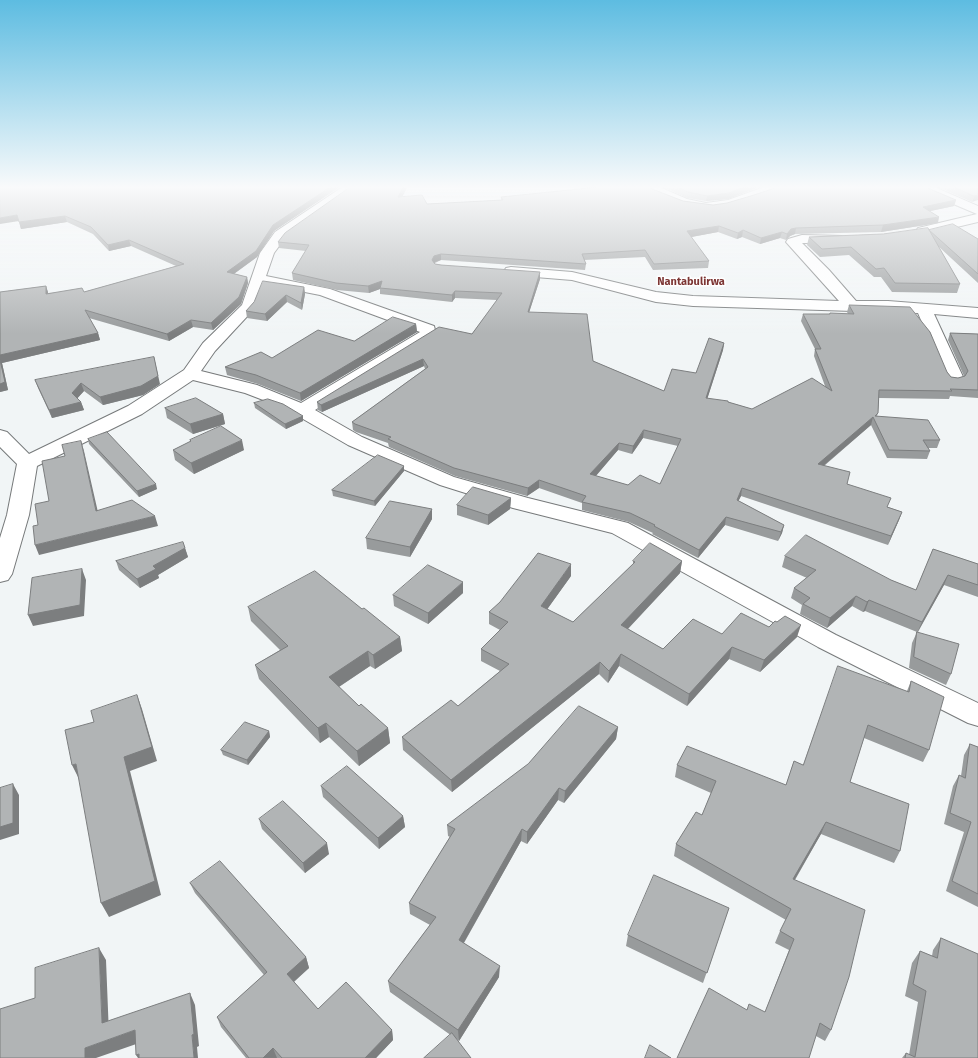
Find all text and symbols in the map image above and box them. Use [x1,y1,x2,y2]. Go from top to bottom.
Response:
district label: Nantabulirwa [657,275,725,289]

